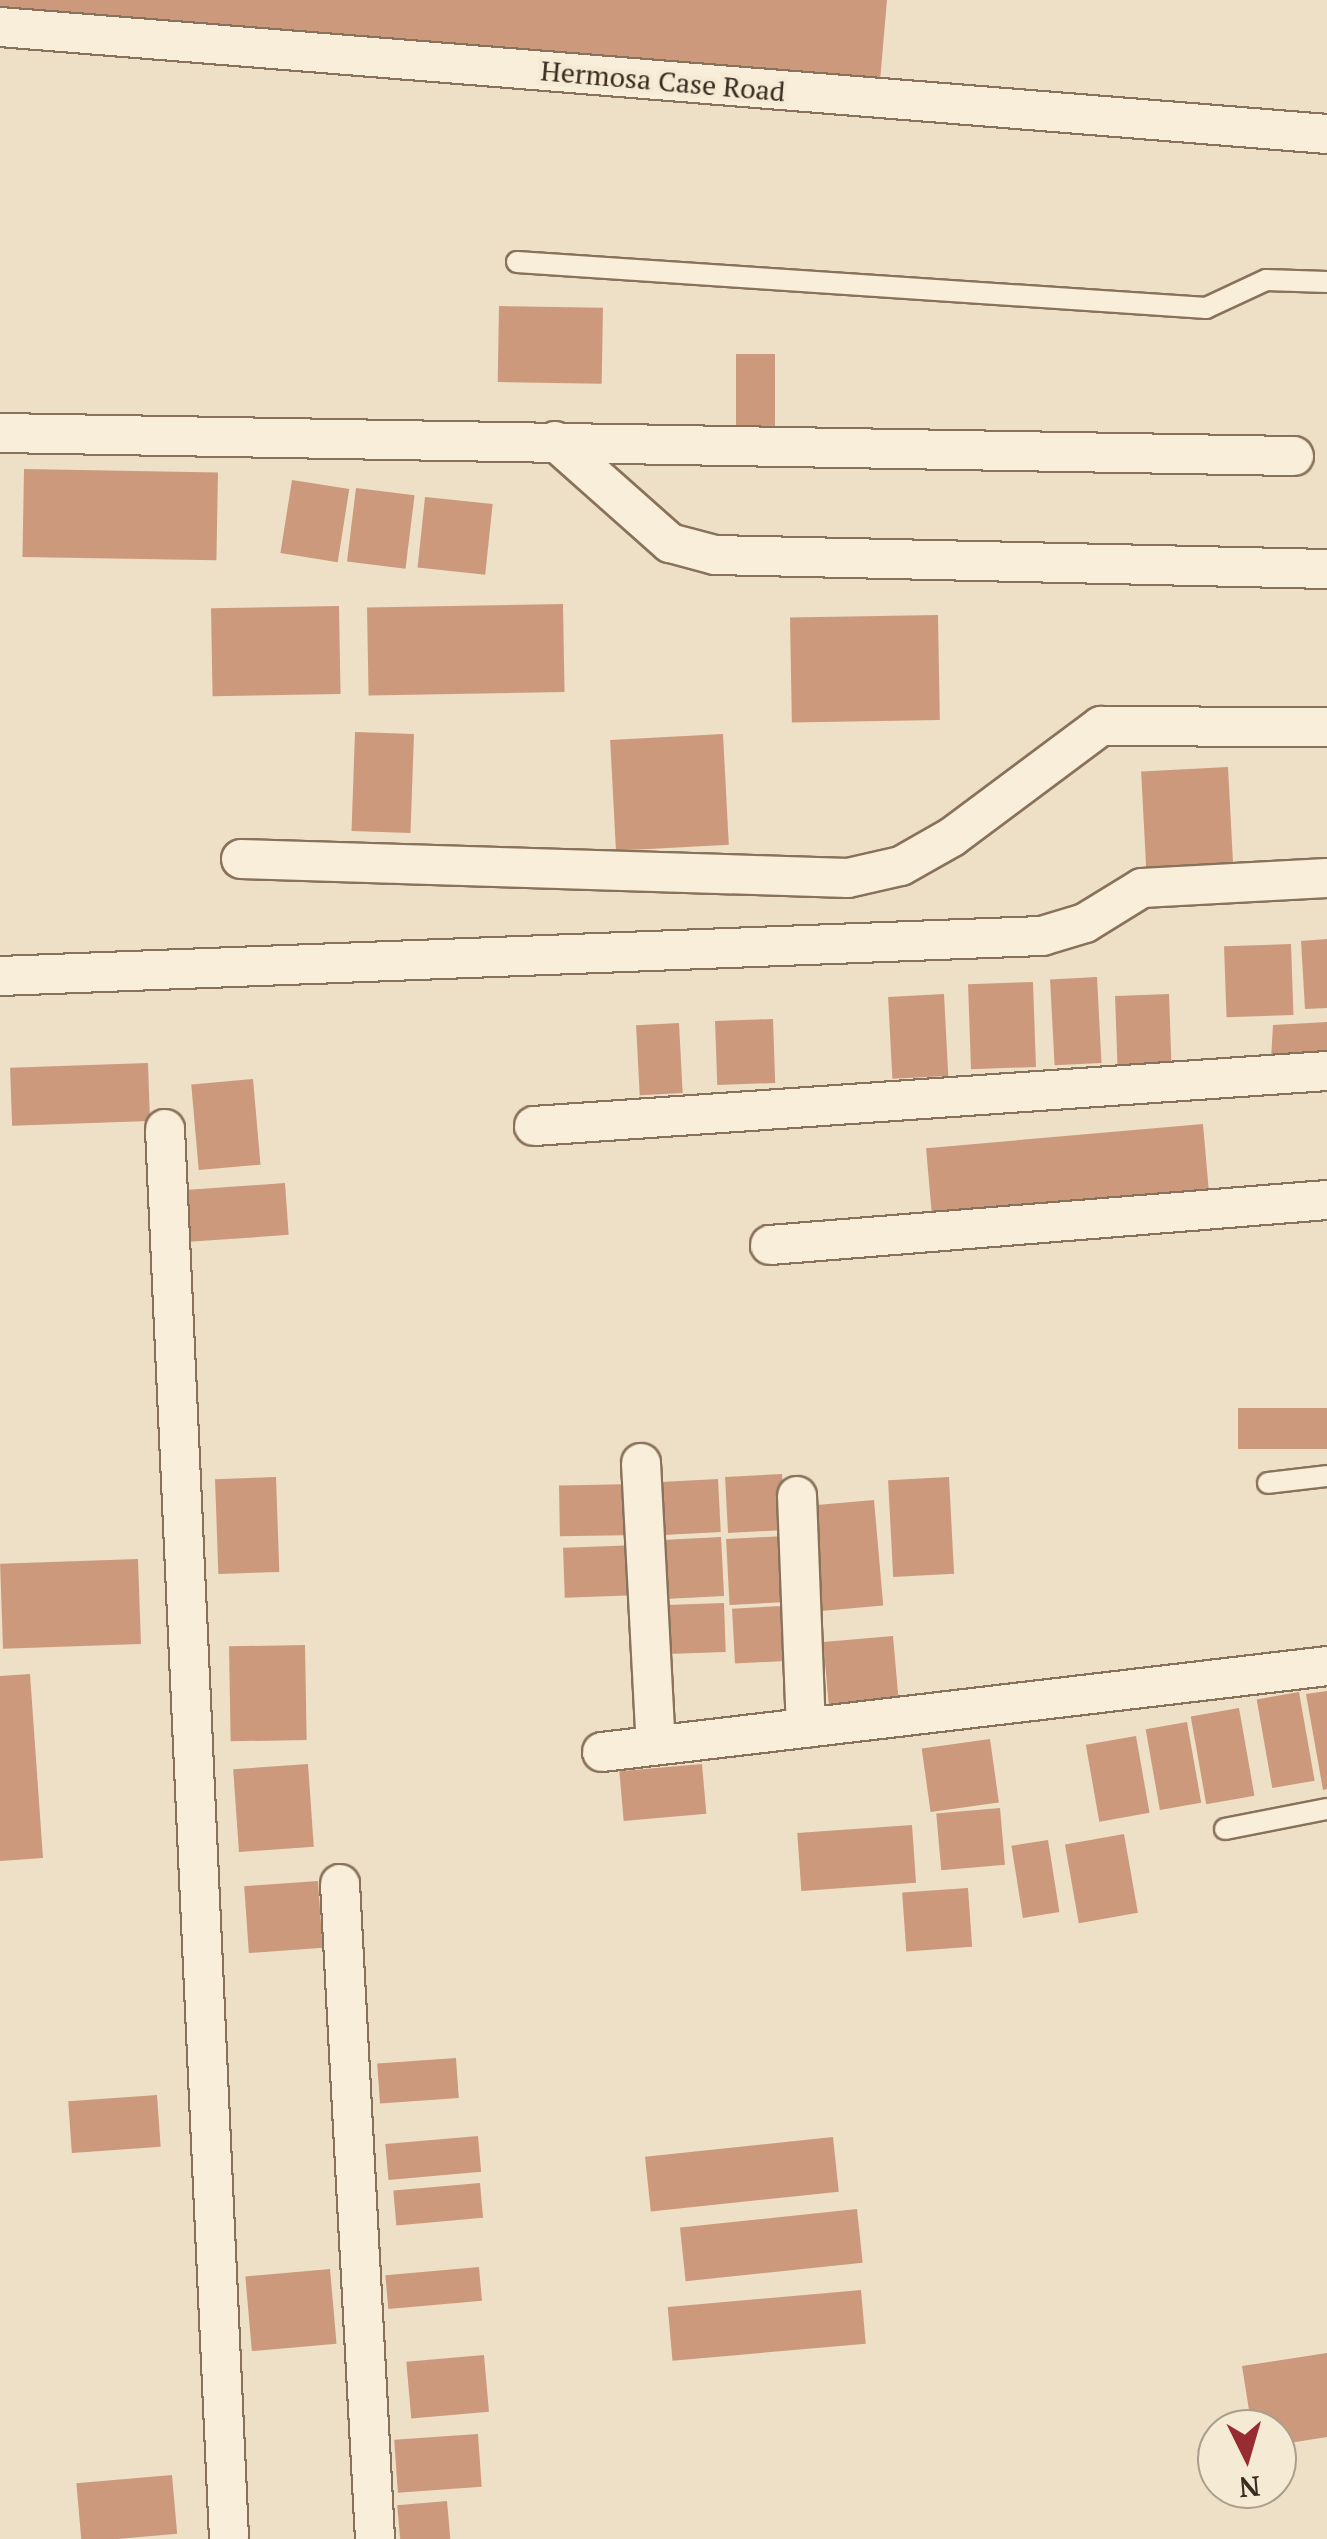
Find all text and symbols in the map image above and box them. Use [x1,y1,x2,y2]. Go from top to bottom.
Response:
street label: Hermosa Case Road [539,54,787,108]
north arrow [1197,2409,1297,2509]
text: N [1237,2468,1262,2507]

